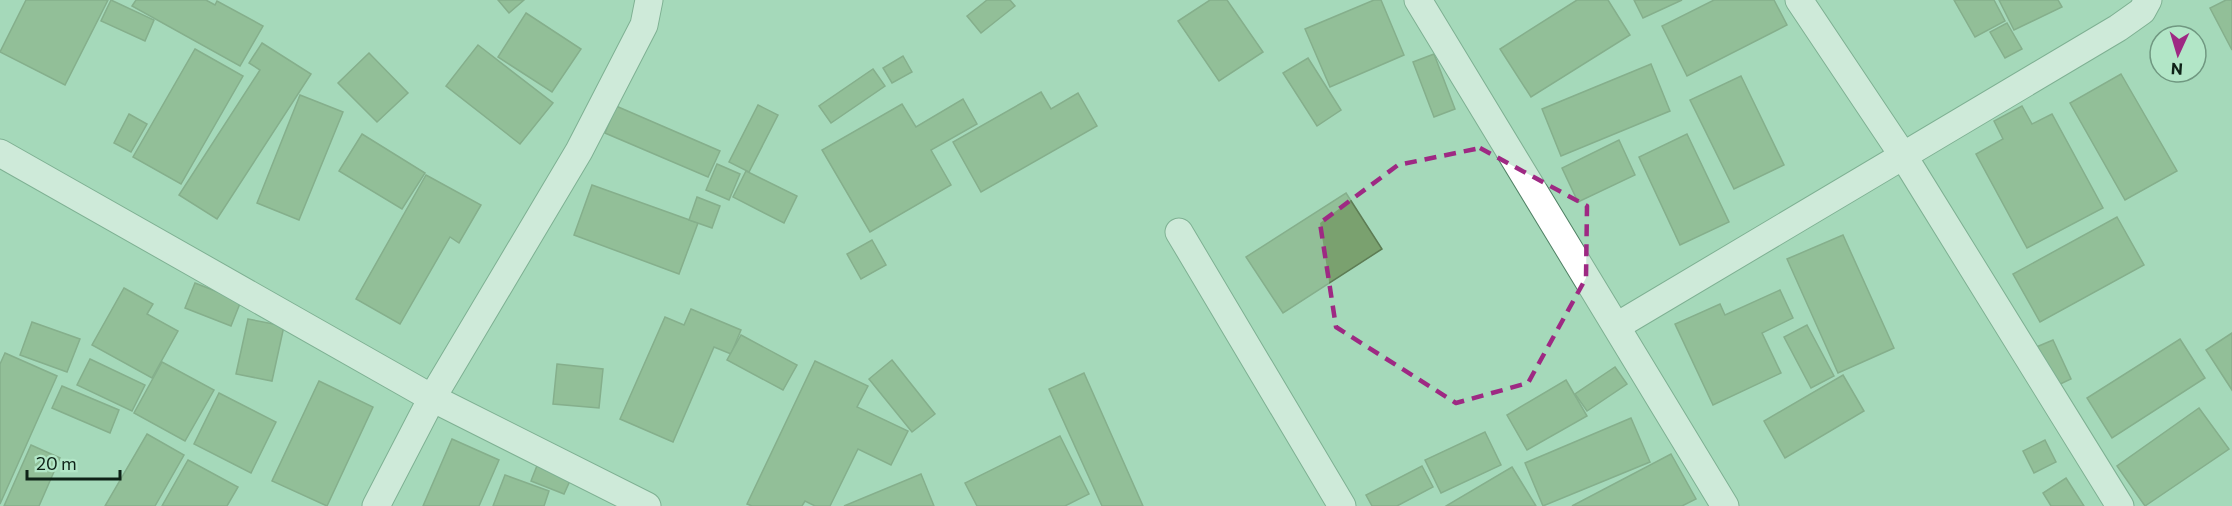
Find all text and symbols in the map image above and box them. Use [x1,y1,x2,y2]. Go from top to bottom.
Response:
north arrow [2148,24,2208,84]
text: N [2170,60,2184,79]
scale bar [27,443,120,481]
text: 20 m [36,452,77,474]

